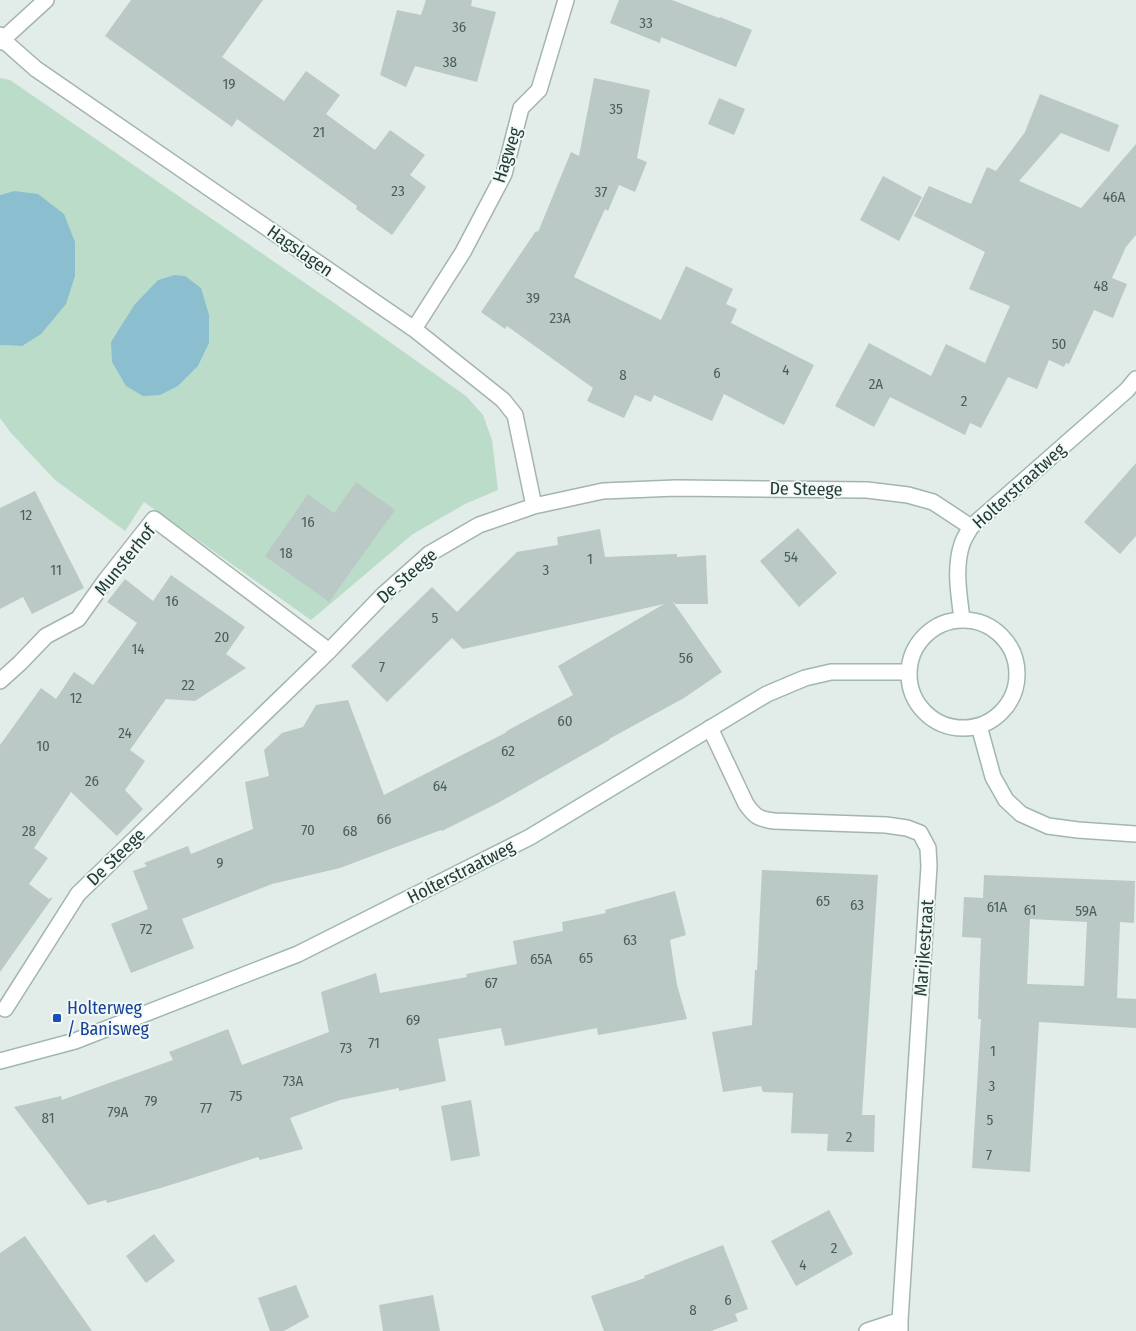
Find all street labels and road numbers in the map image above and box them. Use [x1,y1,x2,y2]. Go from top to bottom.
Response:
street label: Hagweg [488,124,526,186]
street label: Hagslagen [263,220,337,282]
street label: Holterstraatweg [968,438,1070,534]
street label: De Steege [769,477,843,501]
street label: Munsterhof [90,519,161,600]
street label: De Steege [372,544,442,608]
street label: De Steege [82,824,150,890]
street label: Holterstraatweg [404,835,519,908]
street label: Marijkestraat [910,899,938,997]

